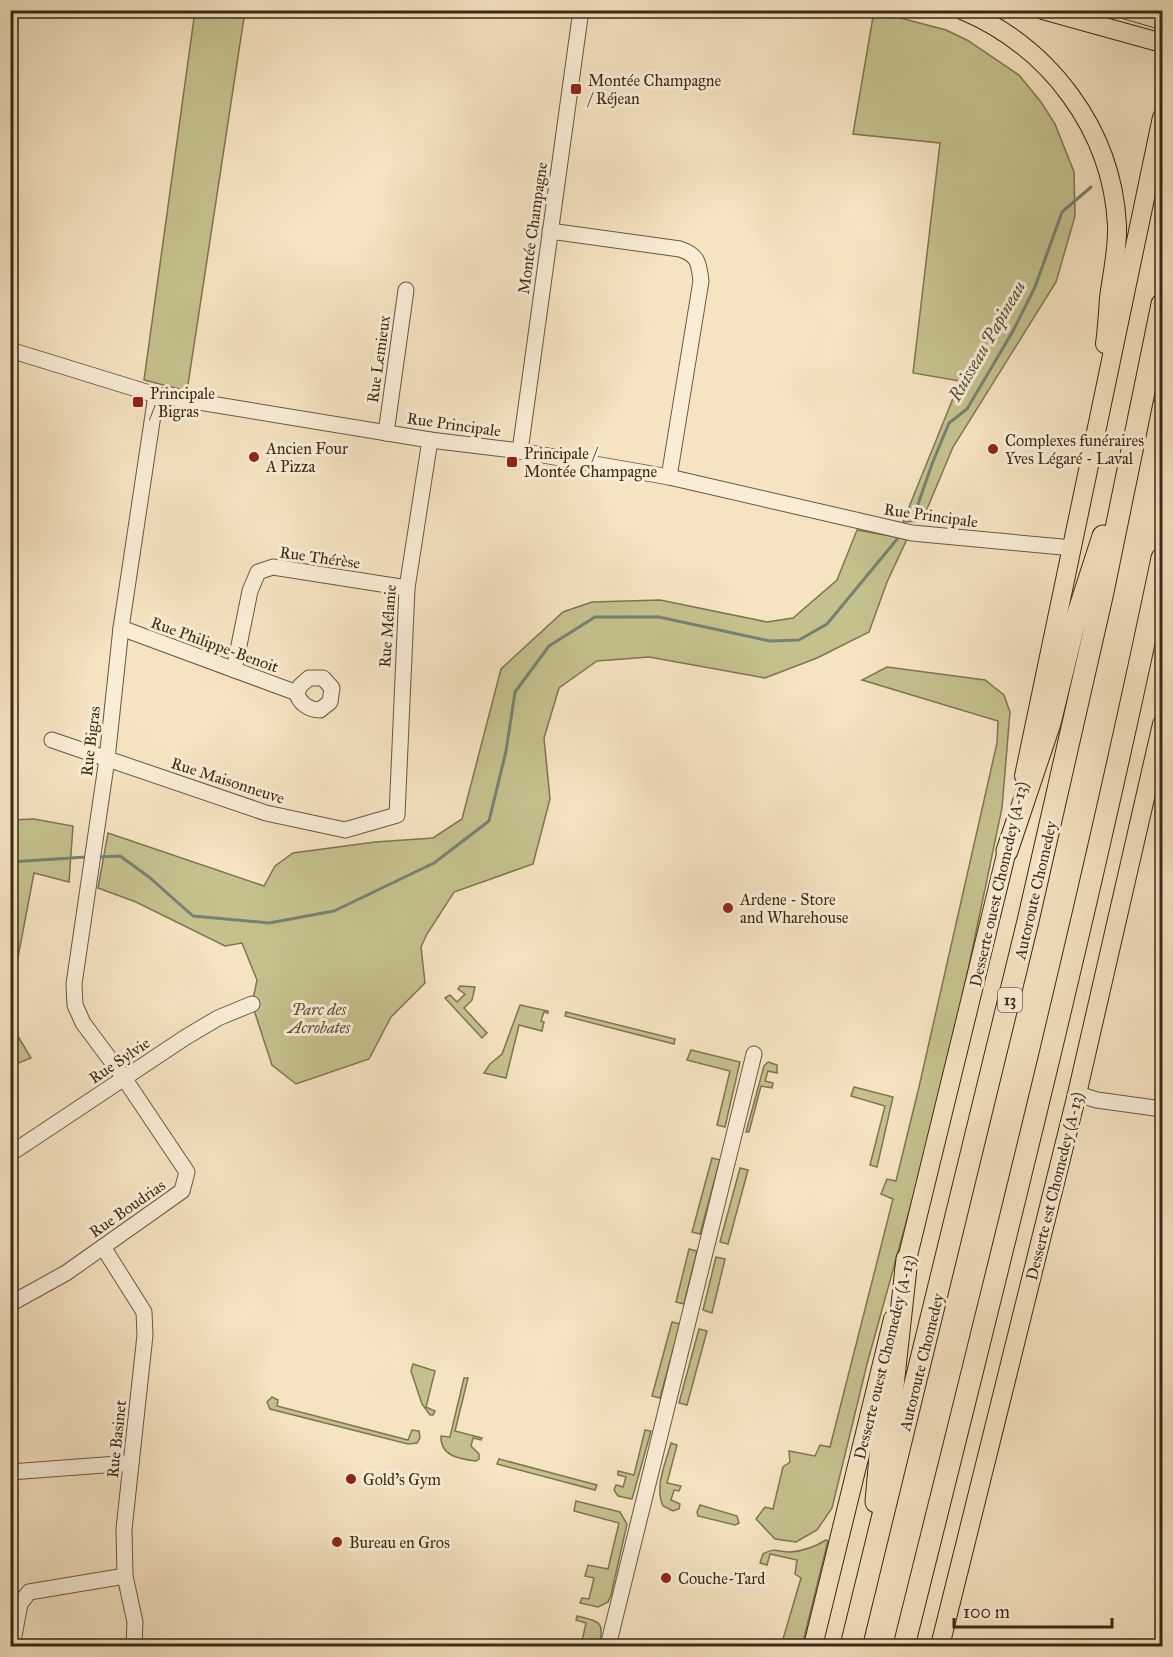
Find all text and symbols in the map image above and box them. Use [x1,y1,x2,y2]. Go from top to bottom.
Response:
place label: Montée Champagne / Réjean [586,71,721,108]
marker: Montée Champagne / Réjean [569,82,583,96]
street label: Montée Champagne [514,161,552,295]
water label: Ruisseau Papineau [943,277,1031,406]
street label: Rue Lemieux [363,314,394,404]
place label: Principale / Bigras [148,384,215,422]
marker: Principale / Bigras [131,395,145,409]
street label: Rue Principale [406,408,502,441]
place label: Complexes funéraires Yves Légaré - Laval [1005,431,1144,469]
place label: Ancien Four A Pizza [265,439,348,476]
marker: Complexes funéraires Yves Légaré - Laval [986,442,1000,456]
place label: Principale / Montée Champagne [524,444,657,482]
marker: Ancien Four A Pizza [247,450,261,464]
marker: Principale / Montée Champagne [505,455,519,469]
street label: Rue Principale [883,499,979,532]
street label: Rue Thérèse [278,542,362,573]
street label: Rue Mélanie [375,583,400,668]
street label: Rue Philippe-Benoit [149,613,281,676]
street label: Rue Bigras [77,705,105,777]
street label: Rue Maisonneuve [169,753,287,808]
street label: Desserte ouest Chomedey (A-13) [966,780,1032,989]
street label: Autoroute Chomedey [1010,819,1061,962]
place label: Ardene - Store and Wharehouse [739,890,849,927]
marker: Ardene - Store and Wharehouse [721,901,735,915]
road number: 13 [998,988,1022,1012]
park label: Parc des Acrobates [286,1000,350,1037]
street label: Rue Sylvie [85,1033,154,1088]
street label: Desserte est Chomedey (A-13) [1022,1090,1088,1283]
street label: Rue Boudrias [86,1175,169,1241]
street label: Desserte ouest Chomedey (A-13) [850,1253,920,1462]
street label: Autoroute Chomedey [895,1291,948,1434]
street label: Rue Basinet [103,1399,130,1479]
place label: Gold's Gym [363,1470,441,1489]
marker: Gold's Gym [344,1472,358,1486]
place label: Bureau en Gros [349,1533,450,1552]
marker: Bureau en Gros [330,1535,344,1549]
place label: Couche-Tard [678,1569,765,1588]
marker: Couche-Tard [659,1571,673,1585]
scale bar [954,1591,1112,1629]
text: 100 m [963,1601,1010,1623]

